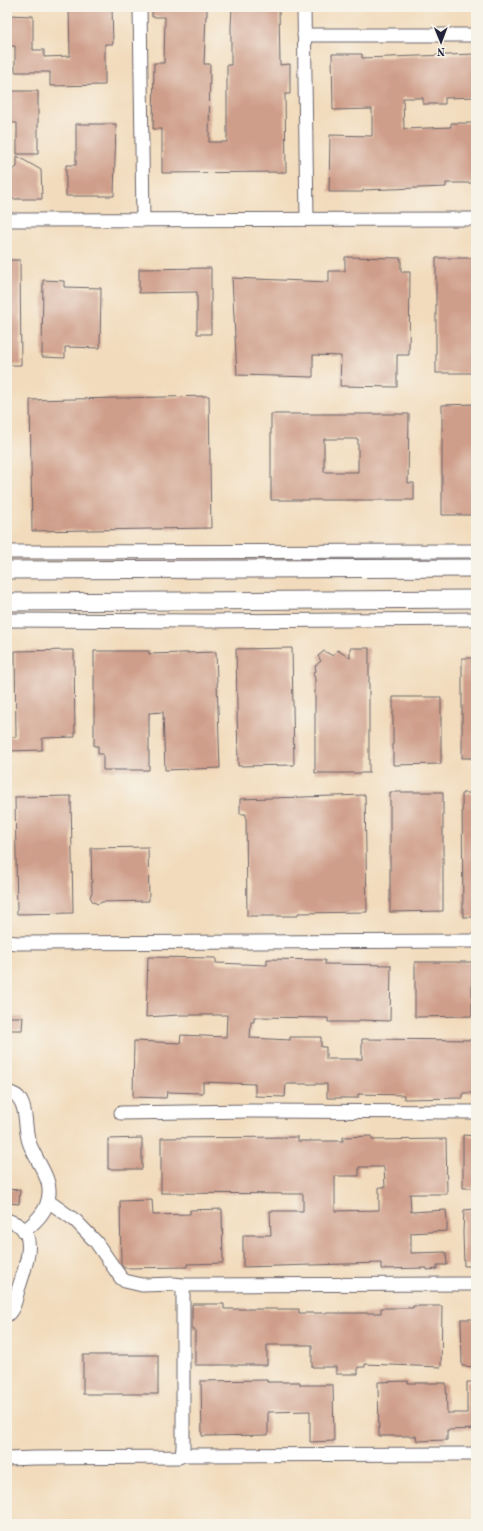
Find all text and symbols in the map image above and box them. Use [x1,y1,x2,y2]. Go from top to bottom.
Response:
north arrow [421,22,461,62]
text: N [436,45,445,56]

